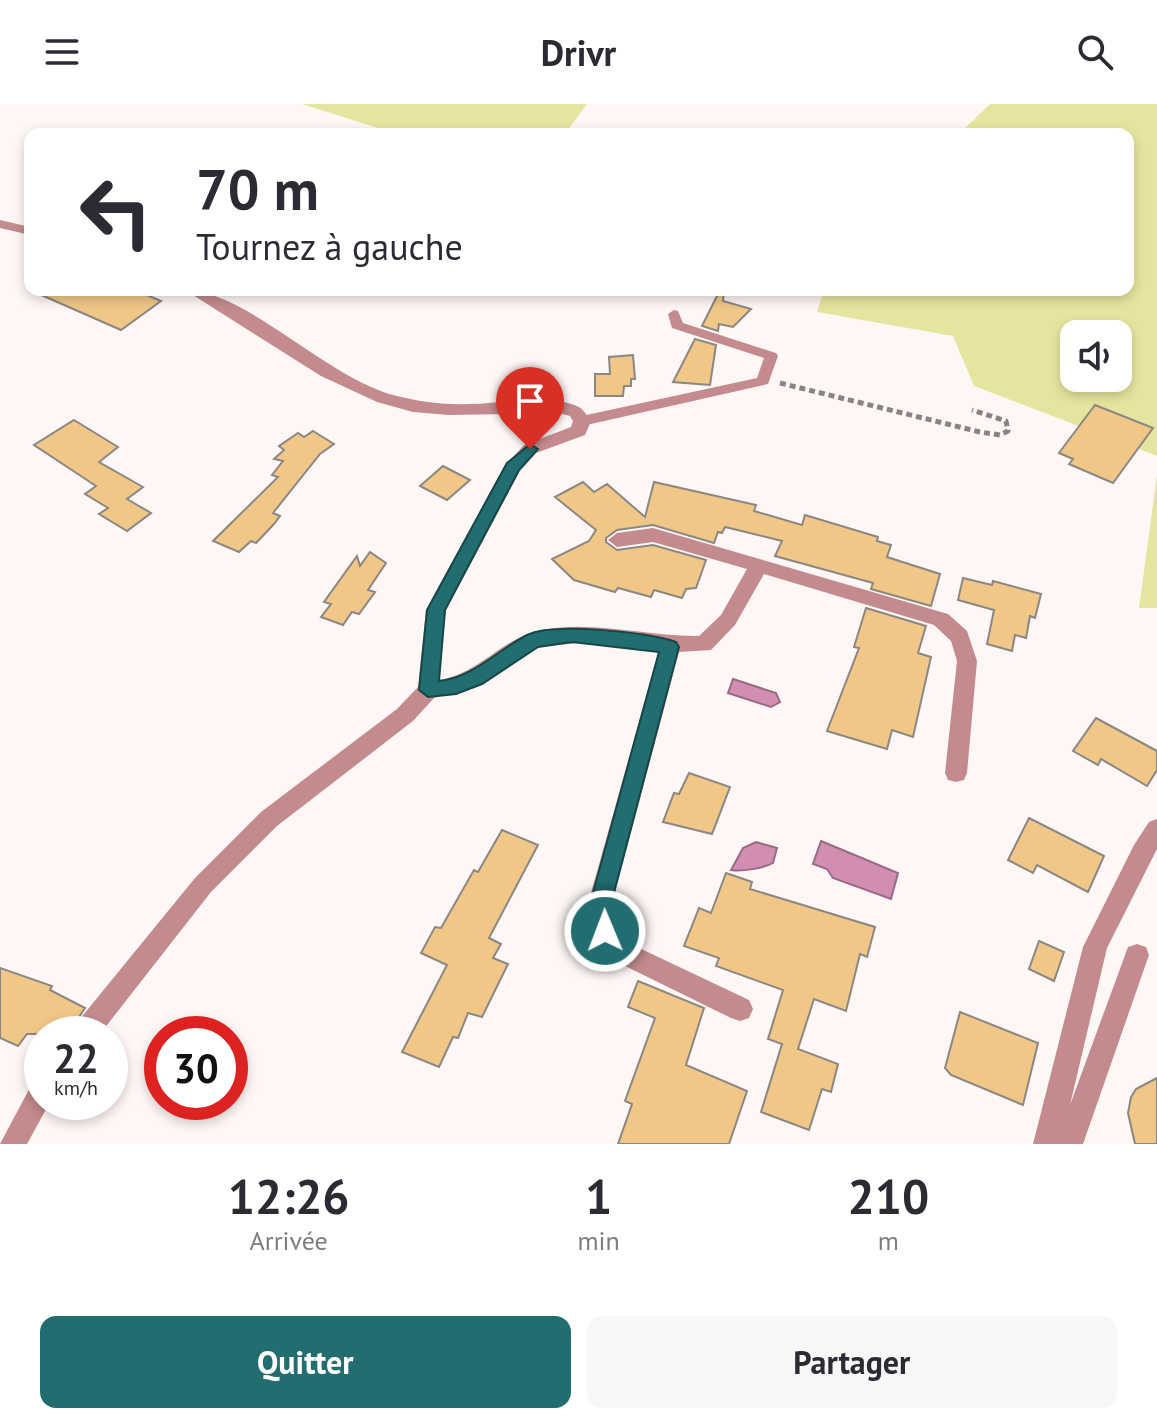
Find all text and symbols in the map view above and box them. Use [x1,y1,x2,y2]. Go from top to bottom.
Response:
text: Drivr [541,29,616,76]
icon: menu [40,30,84,74]
icon: search [1073,30,1117,74]
text: 70 m [196,153,319,225]
icon: left [64,160,168,264]
text: Tournez à gauche [196,223,463,270]
map controls [1060,320,1132,392]
button: sound [1060,320,1132,392]
pin [496,367,564,449]
icon: arrive [508,379,552,423]
position arrow [563,889,647,973]
speed limit sign: 30 [144,1016,248,1120]
text: 22 [53,1032,99,1084]
text: km/h [54,1075,98,1101]
text: 12:26 [228,1165,350,1227]
text: 1 [585,1165,612,1227]
text: 210 [848,1165,929,1227]
text: Arrivée [250,1224,328,1257]
text: min [577,1224,620,1257]
text: m [878,1224,899,1257]
button: Quitter [40,1316,571,1408]
button: Partager [587,1316,1117,1408]

